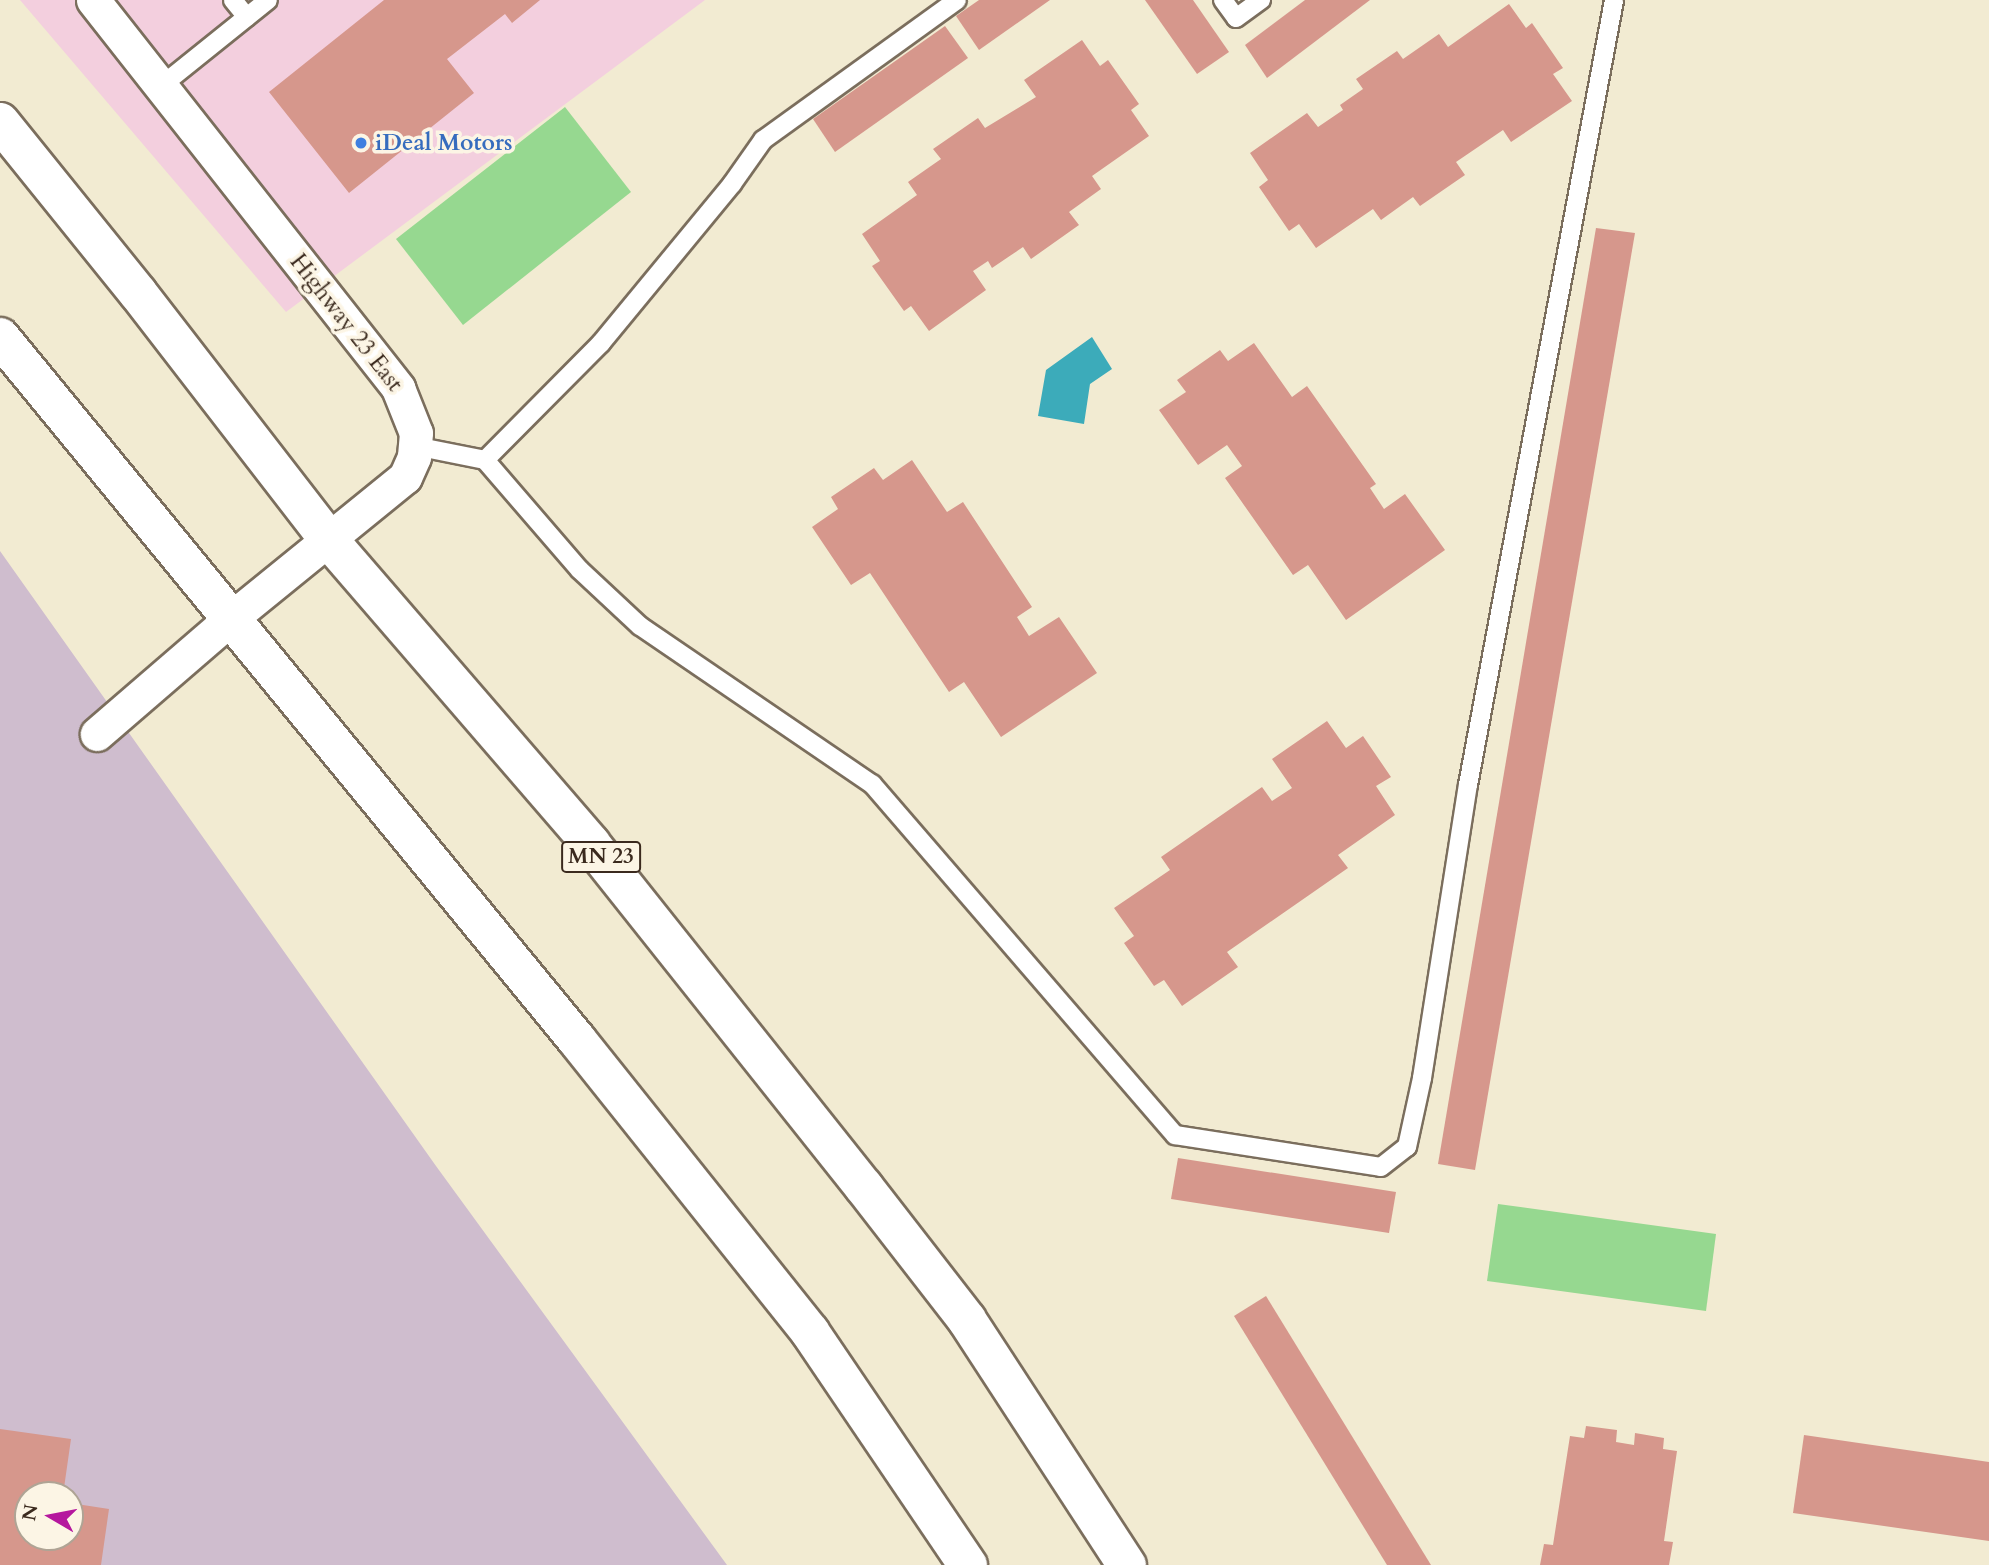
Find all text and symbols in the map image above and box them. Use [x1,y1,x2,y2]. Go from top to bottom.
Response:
place label: iDeal Motors [375,129,513,157]
marker: iDeal Motors [353,135,369,151]
street label: Highway 23 East [284,249,408,397]
road number: MN 23 [561,840,641,874]
north arrow [14,1481,84,1551]
text: N [16,1502,45,1523]

